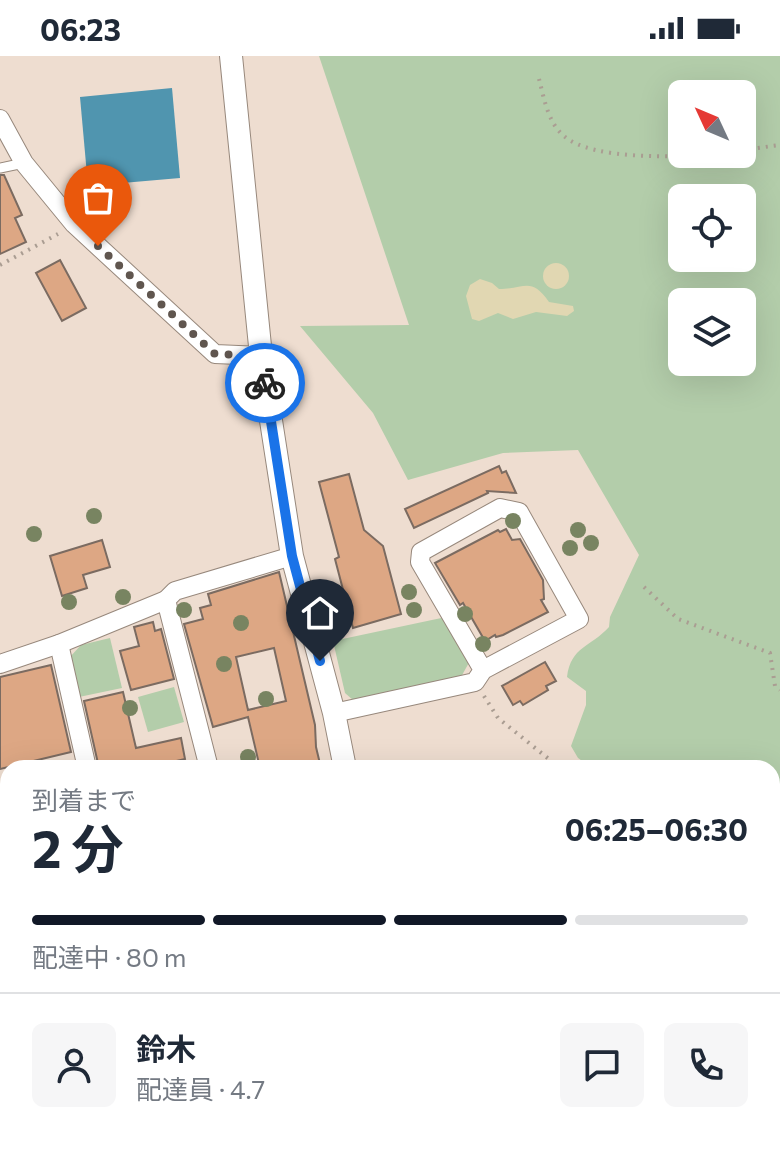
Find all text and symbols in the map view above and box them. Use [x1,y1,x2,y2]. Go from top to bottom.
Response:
text: 06:23 [40,10,121,47]
north arrow [668,80,756,168]
map controls [668,80,756,376]
pin [64,164,132,246]
icon: bag [76,176,120,220]
button: locate [668,184,756,272]
button: layers [668,288,756,376]
courier [225,343,305,423]
icon: bike [243,361,287,405]
pin [286,579,354,661]
icon: home [298,591,342,635]
text: 到着まで [32,784,136,815]
text: 06:25–06:30 [565,810,748,847]
text: 2 分 [32,815,124,879]
text: 配達中 · 80 m [32,941,187,972]
button: person [32,1023,116,1107]
button: chat [560,1023,644,1107]
button: phone [664,1023,748,1107]
text: 鈴木 [136,1029,196,1066]
text: 配達員 · 4.7 [136,1073,265,1104]

